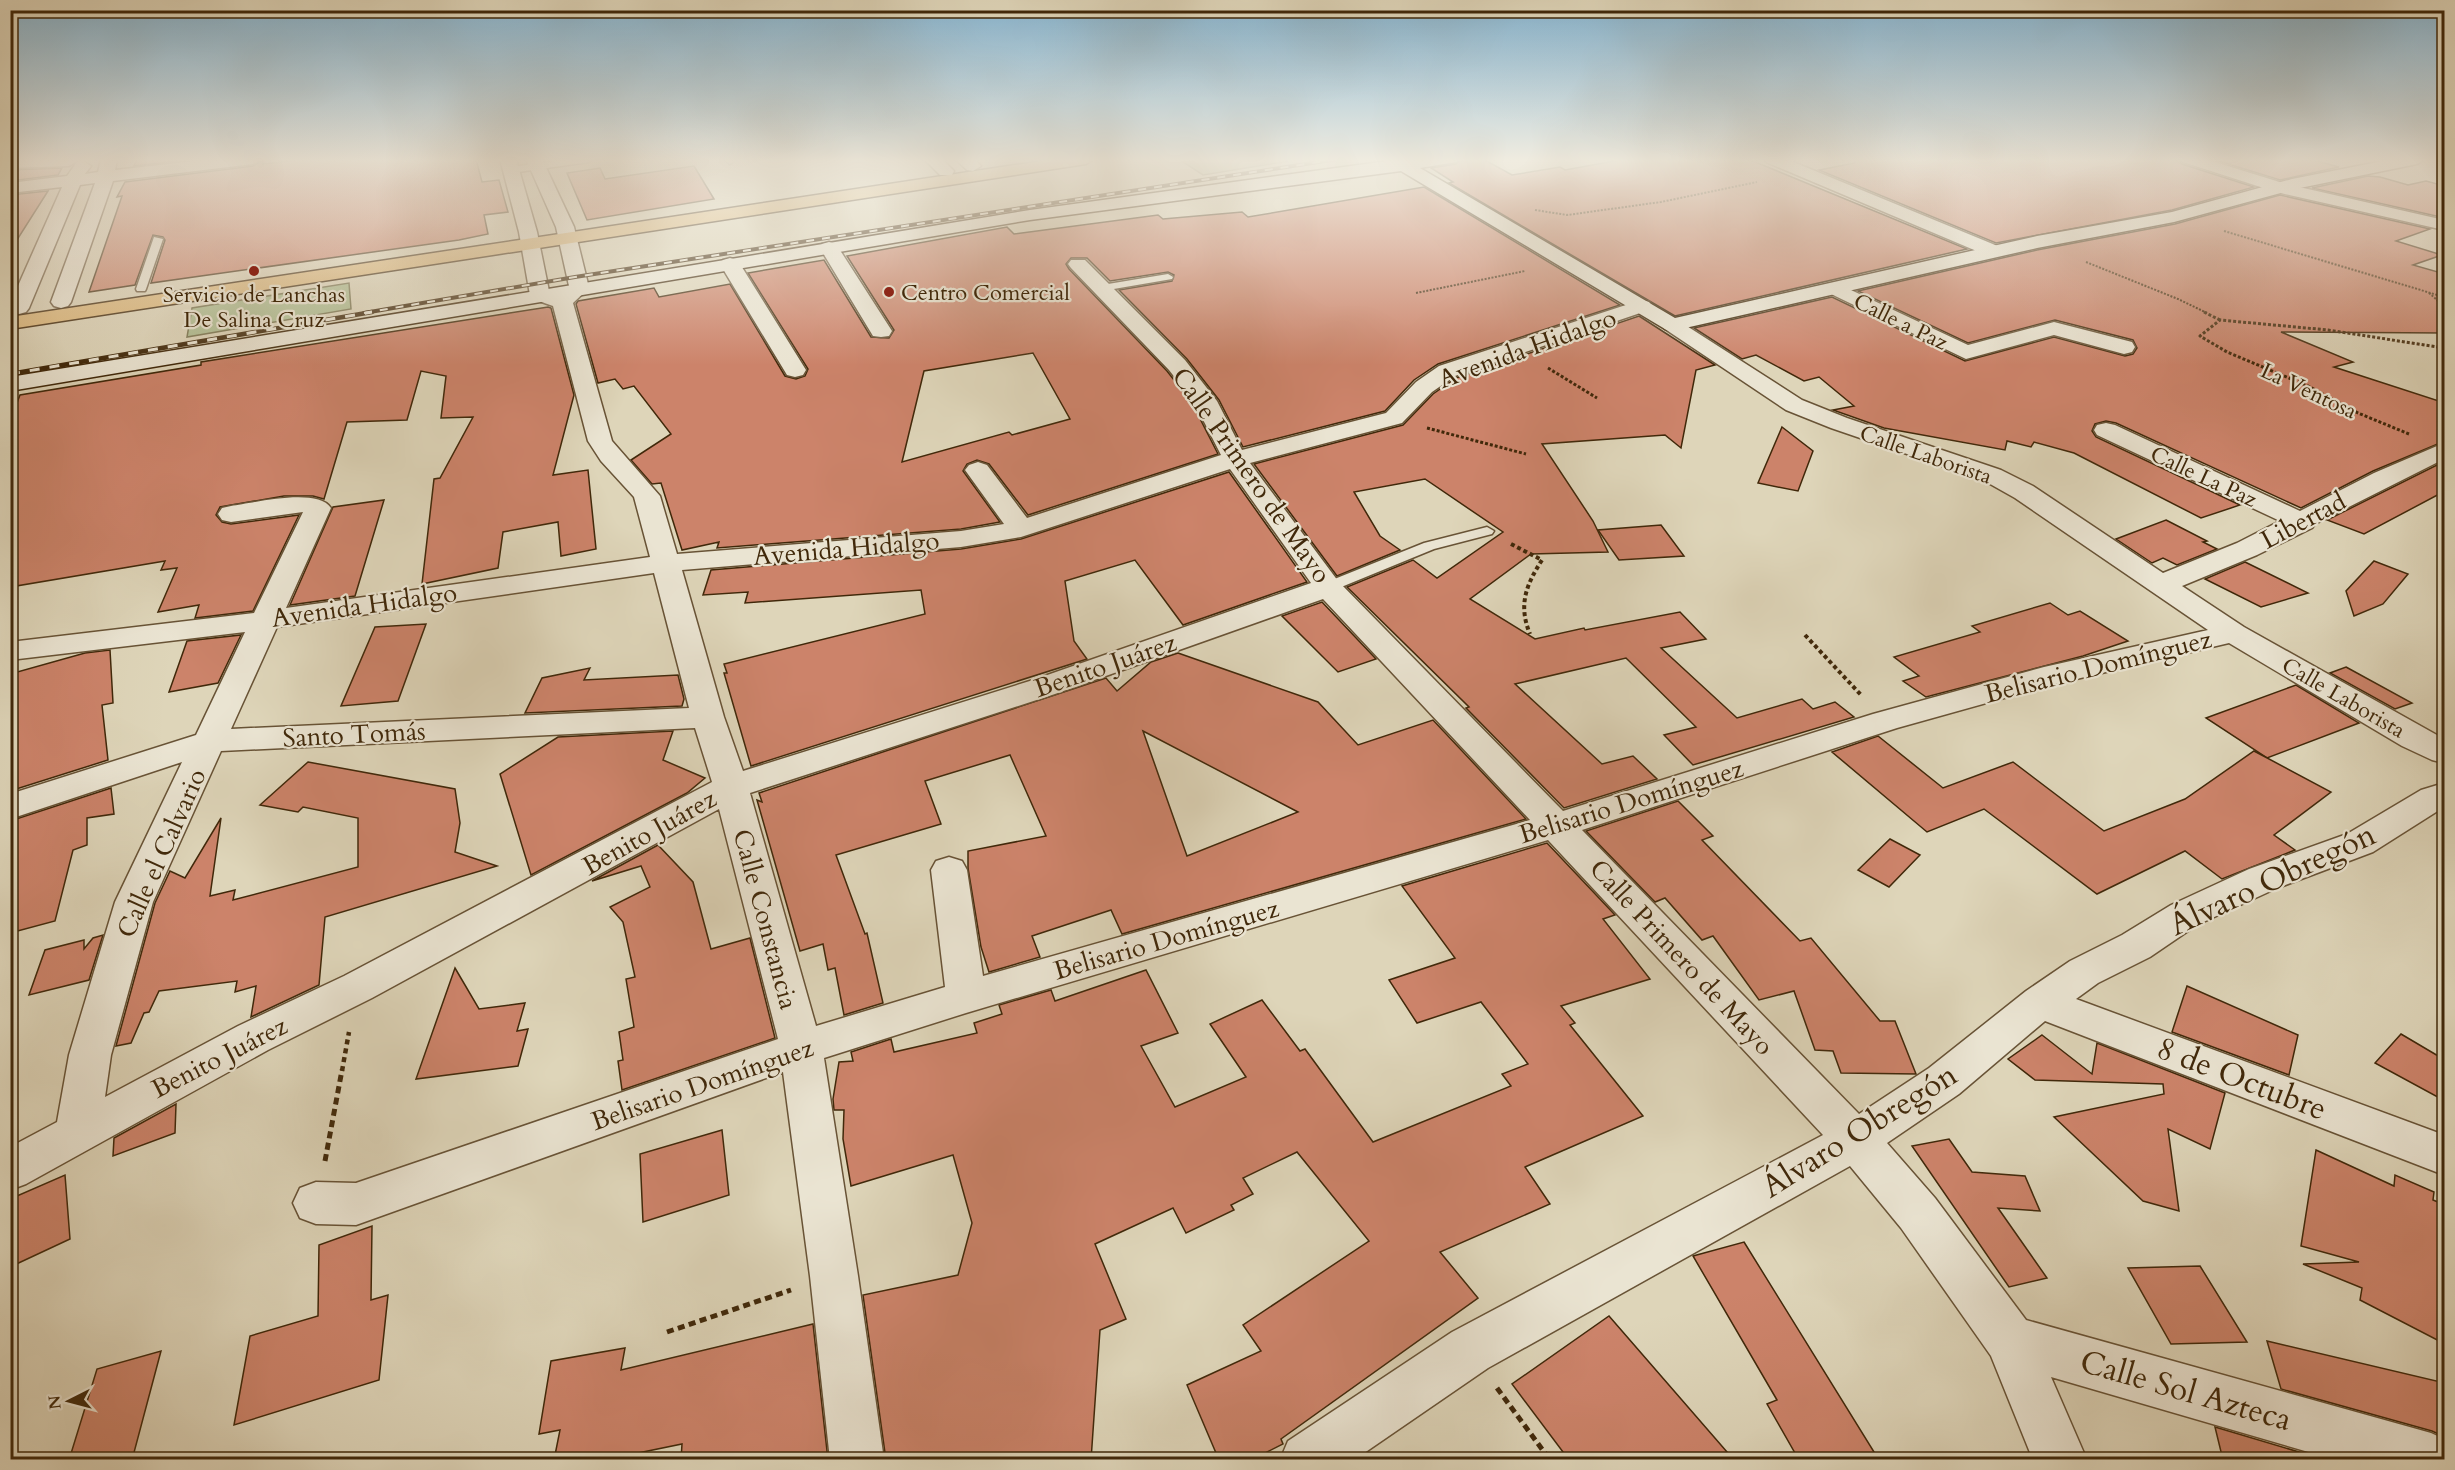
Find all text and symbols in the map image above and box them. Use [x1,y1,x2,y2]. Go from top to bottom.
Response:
marker: Servicio de Lanchas De Salina Cruz [247,264,261,278]
place label: Centro Comercial [901,278,1070,308]
place label: Servicio de Lanchas De Salina Cruz [163,280,345,335]
marker: Centro Comercial [882,285,896,299]
street label: Calle a Paz [1849,286,1953,358]
street label: Avenida Hidalgo [1433,300,1621,397]
street label: La Ventosa [2256,356,2362,426]
street label: Calle Primero de Mayo [1164,360,1339,590]
street label: Calle Laborista [1856,418,1996,492]
street label: Calle La Paz [2145,439,2262,515]
street label: Libertad [2255,483,2352,557]
street label: Avenida Hidalgo [751,523,941,574]
street label: Avenida Hidalgo [269,575,459,636]
street label: Belisario Domínguez [1981,621,2216,712]
street label: Benito Juárez [1029,625,1181,706]
street label: Calle Laborista [2276,650,2411,746]
street label: Santo Tomás [282,713,427,756]
street label: Belisario Domínguez [1515,751,1748,852]
street label: Calle el Calvario [109,763,214,943]
street label: Benito Juárez [576,781,723,884]
street label: Álvaro Obregón [2162,813,2383,947]
street label: Calle Constancia [725,825,806,1013]
street label: Calle Primero de Mayo [1582,852,1782,1063]
street label: Belisario Domínguez [1049,890,1283,988]
street label: Benito Juárez [145,1008,293,1107]
street label: 8 de Octubre [2150,1026,2333,1131]
street label: Belisario Domínguez [586,1030,818,1139]
street label: Álvaro Obregón [1753,1053,1966,1209]
street label: Calle Sol Azteca [2075,1340,2297,1442]
north arrow [39,1371,99,1431]
text: N [43,1394,67,1411]

